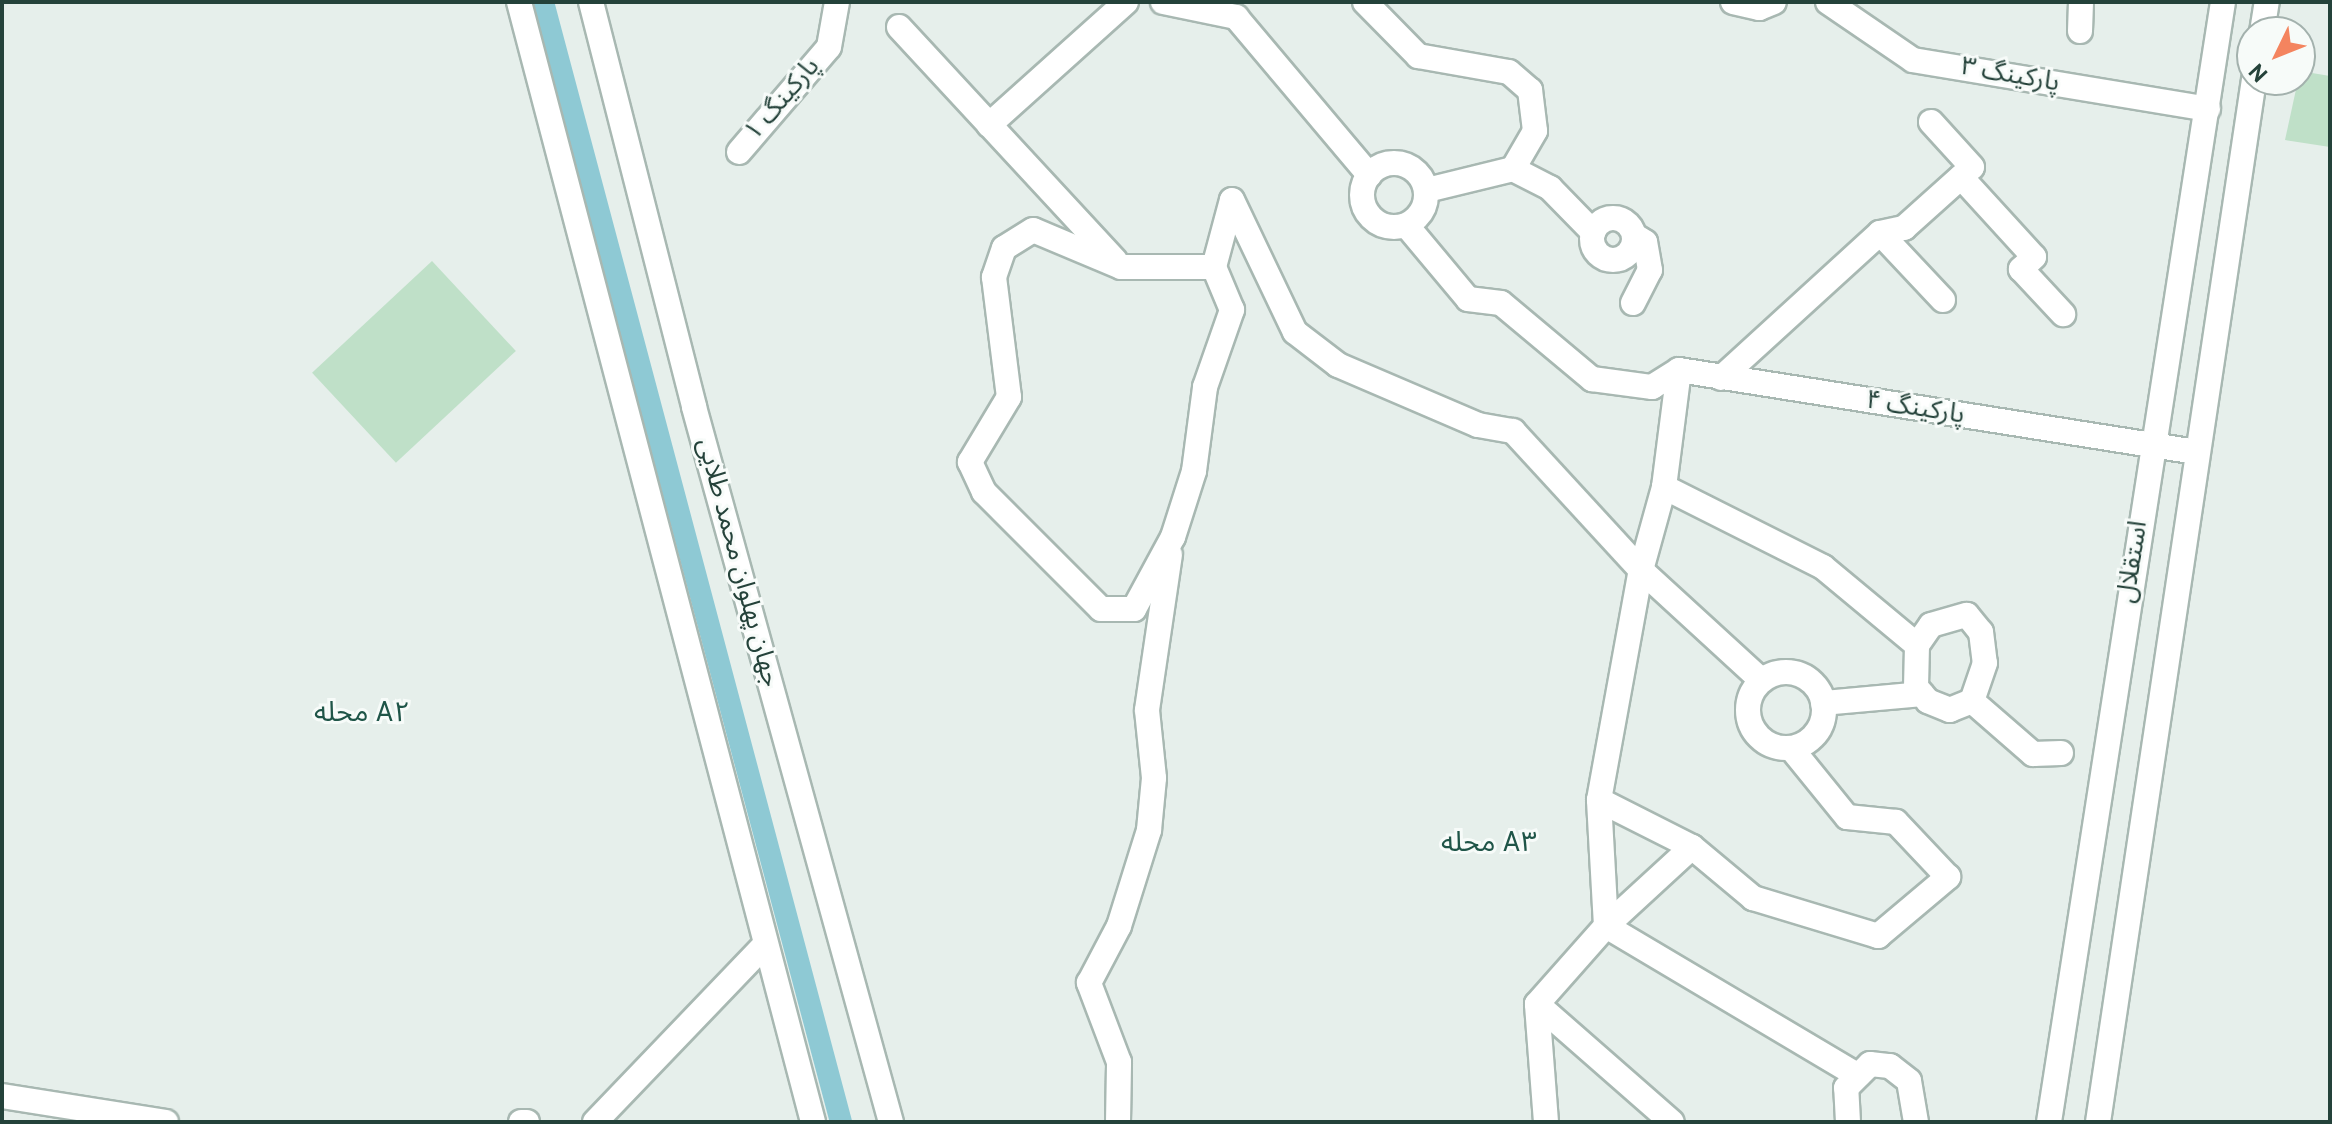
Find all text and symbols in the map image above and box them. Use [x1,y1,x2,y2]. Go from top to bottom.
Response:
north arrow [2236,16,2316,96]
street label: پارکینگ ۱ [739,52,827,148]
street label: پارکینگ ۳ [1958,52,2062,100]
text: N [2244,56,2275,86]
street label: پارکینگ ۴ [1863,386,1967,432]
street label: جهان پهلوان محمد طلایی [689,435,785,691]
street label: استقلال [2112,519,2156,605]
district label: محله A۲ [314,697,410,731]
district label: محله A۳ [1441,827,1537,861]

